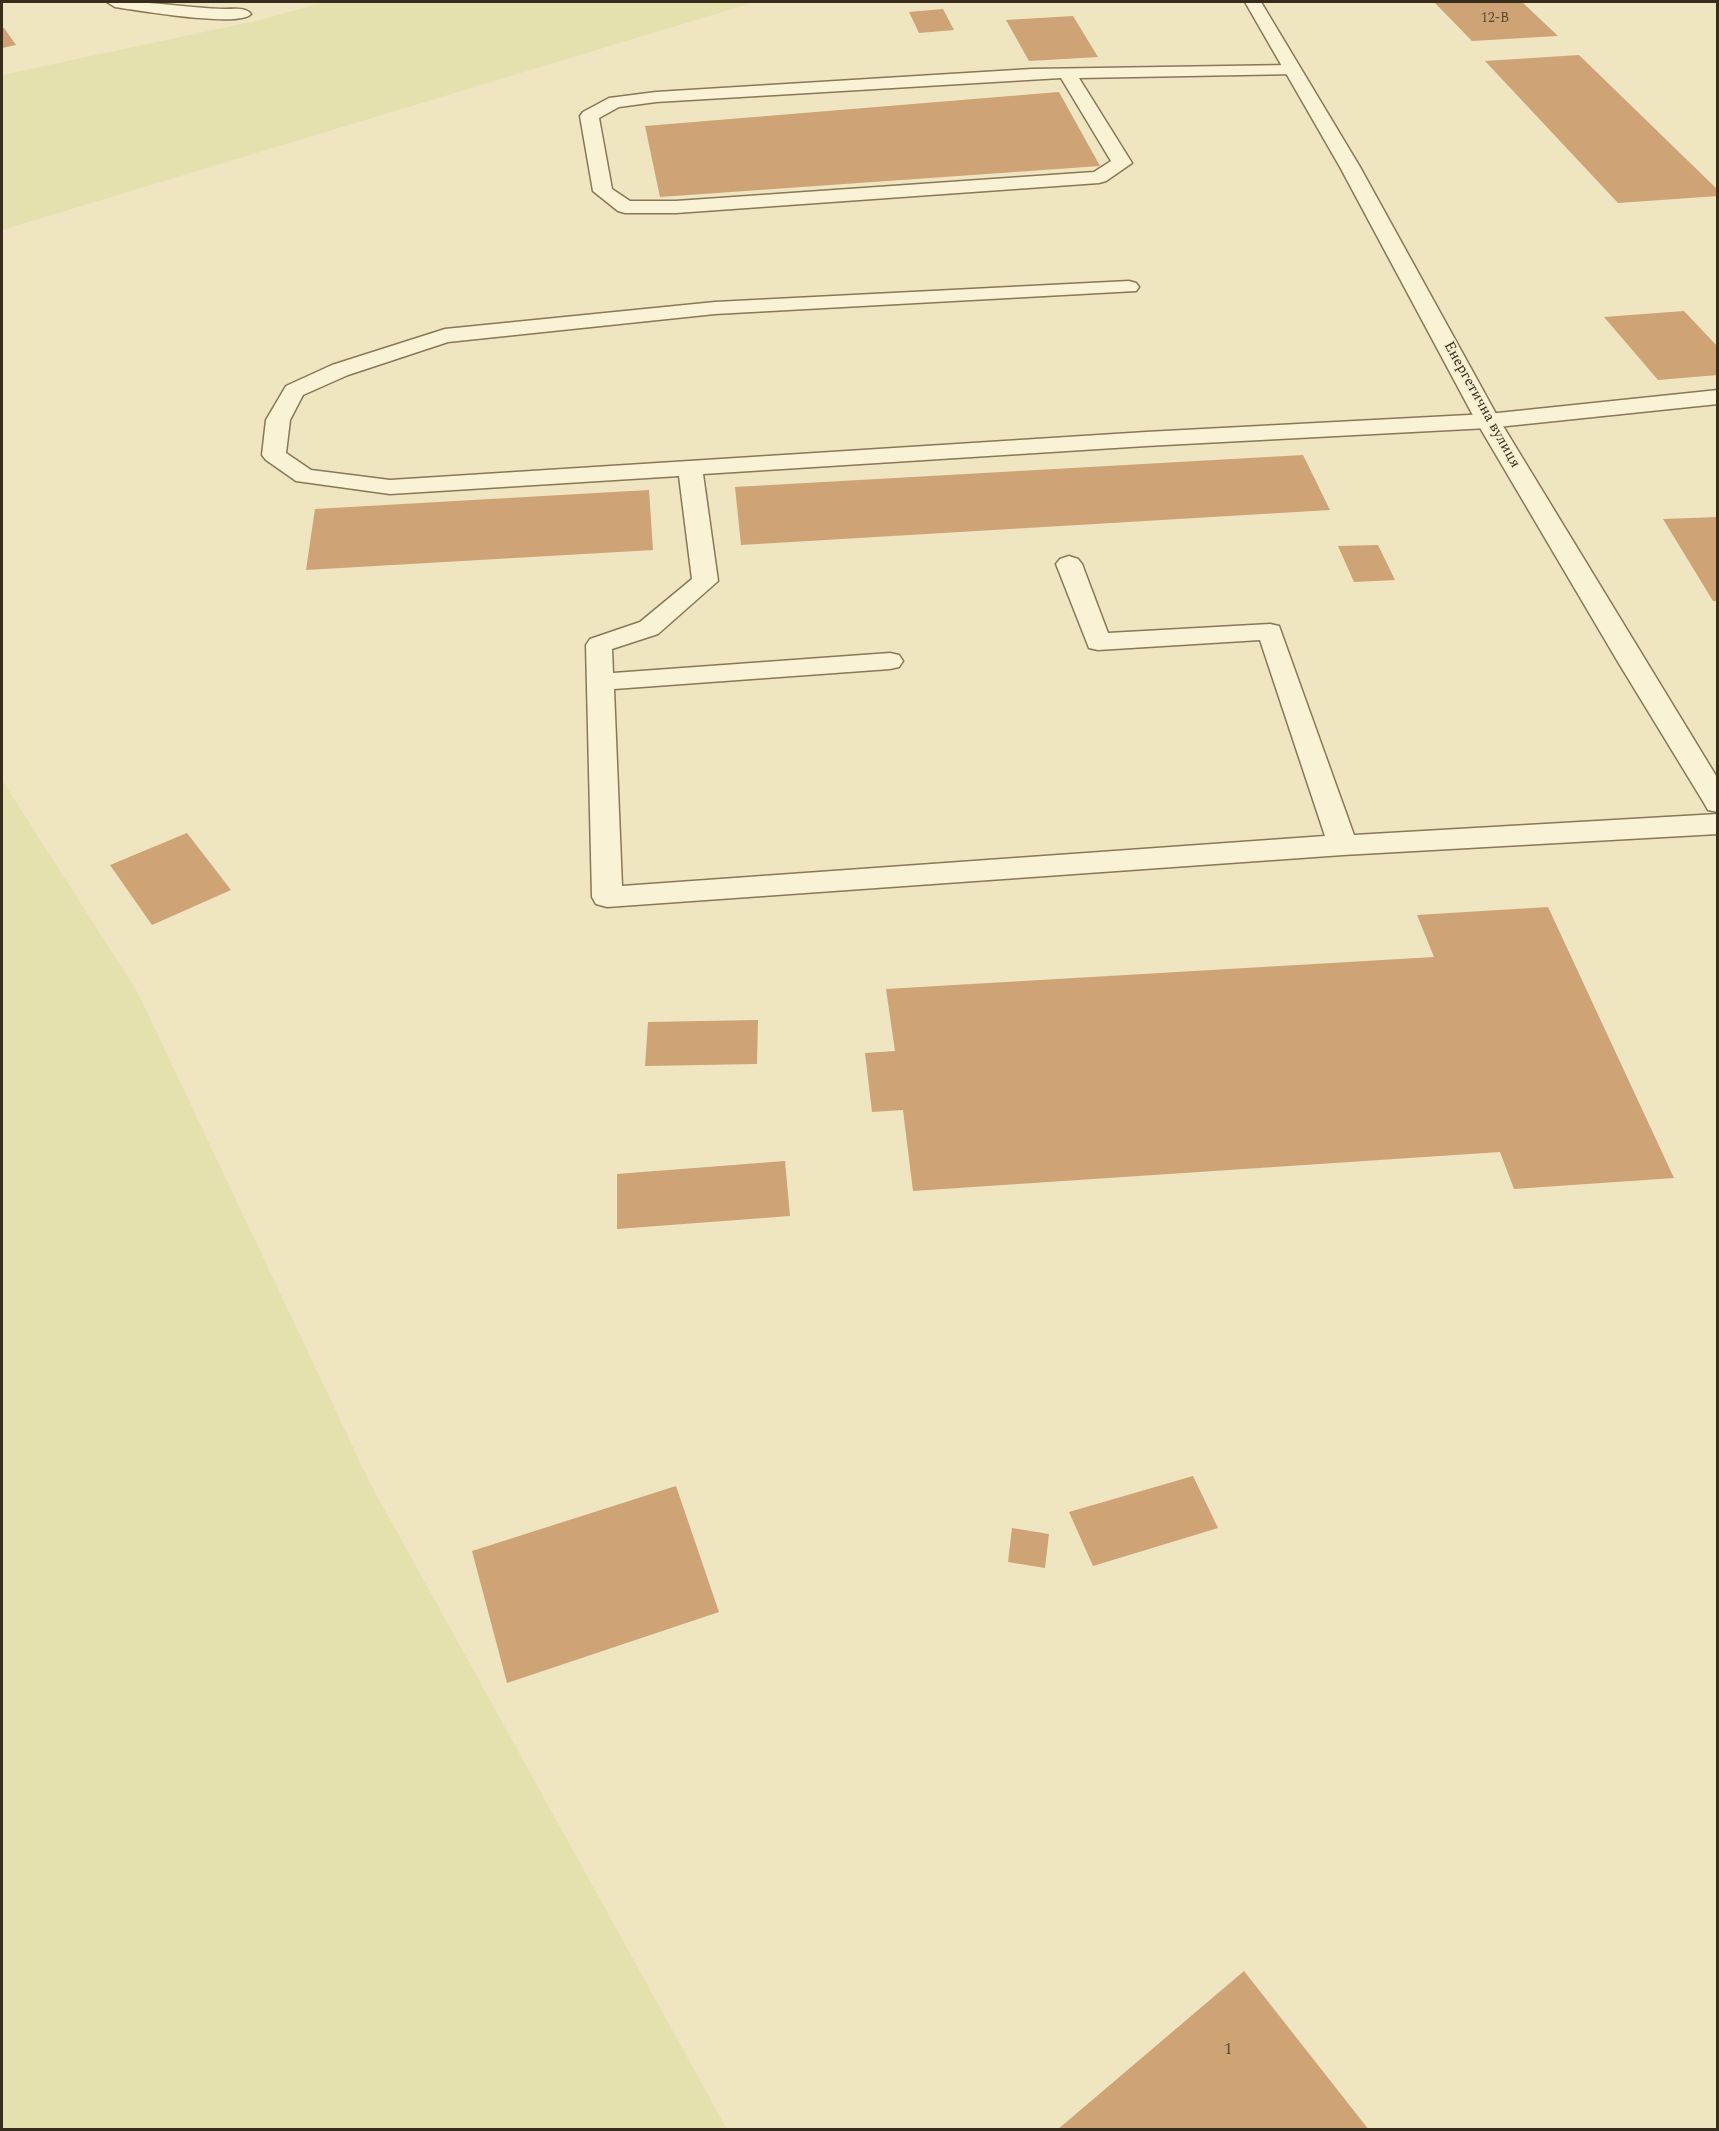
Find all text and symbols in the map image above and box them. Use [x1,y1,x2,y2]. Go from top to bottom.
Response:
house number: 12-В [1481,11,1509,27]
street label: Енергетична вулиця [1439,339,1523,471]
house number: 1 [1224,2039,1232,2061]

